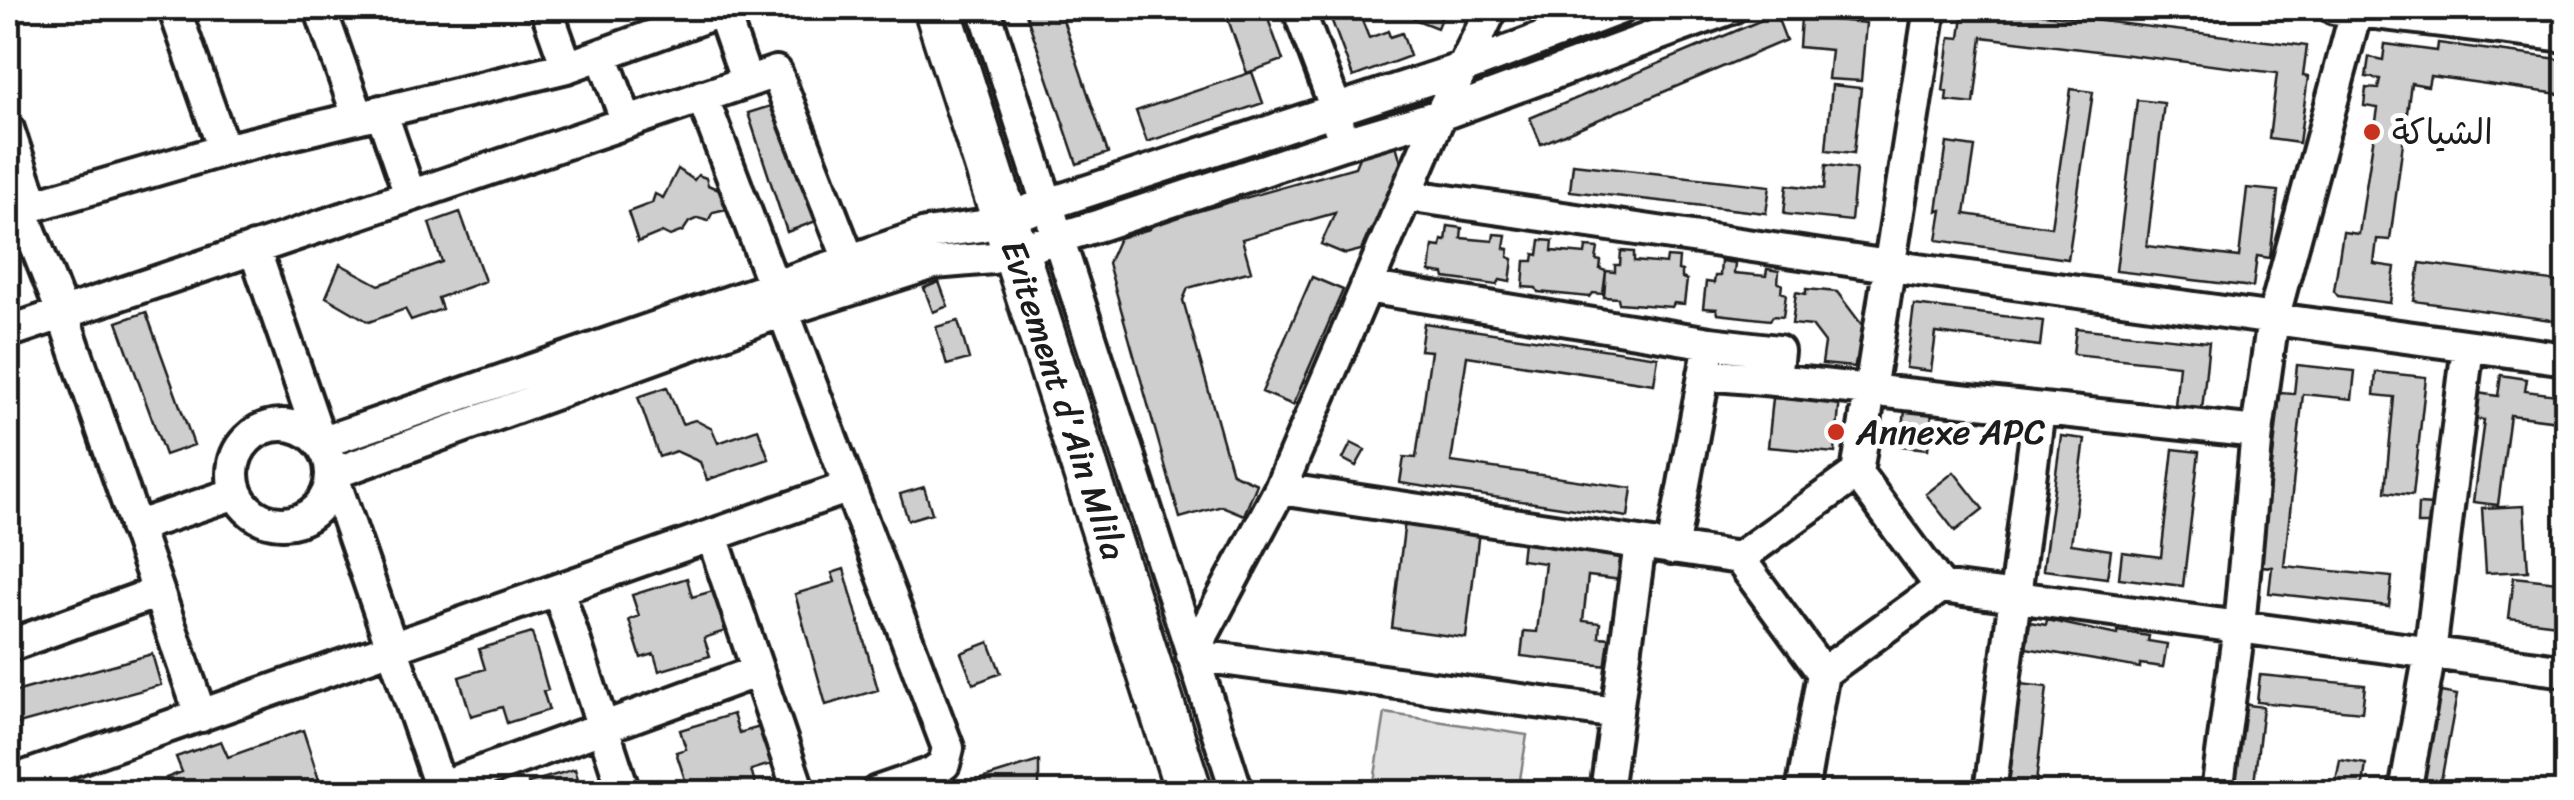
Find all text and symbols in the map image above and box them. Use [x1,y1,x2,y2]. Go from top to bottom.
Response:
place label: الشياكة [2392,101,2493,163]
marker: الشياكة [2361,121,2383,143]
street label: Evitement d'Ain Mlila [983,232,1145,569]
place label: Annexe APC [1855,401,2046,463]
marker: Annexe APC [1825,421,1847,443]

